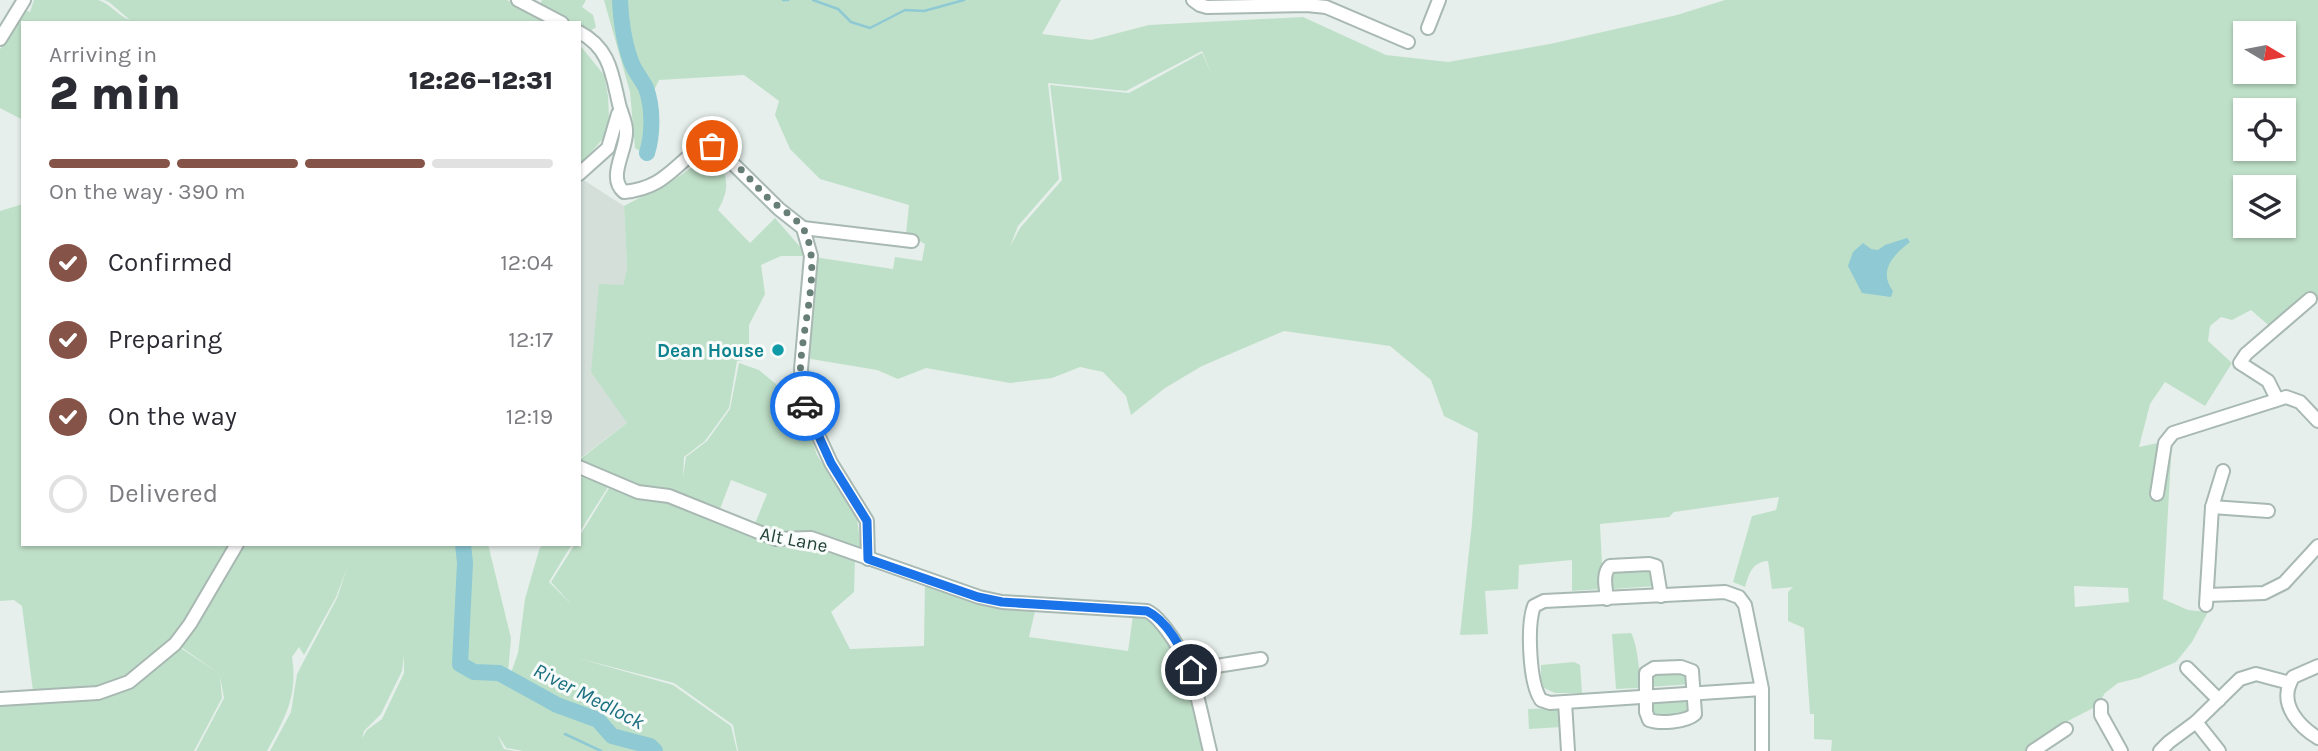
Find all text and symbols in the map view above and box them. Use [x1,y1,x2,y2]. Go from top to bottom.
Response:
north arrow [2233,21,2296,84]
map controls [2233,21,2296,238]
text: Arriving in [49,41,157,68]
text: 12:26–12:31 [409,65,553,96]
text: 2 min [49,67,181,121]
button: locate [2233,98,2296,161]
pin [682,116,742,176]
icon: bag [693,127,731,165]
button: layers [2233,175,2296,238]
text: On the way · 390 m [49,178,246,205]
icon: check [49,244,87,282]
text: Confirmed [108,247,233,278]
text: 12:04 [500,249,553,276]
icon: check [49,321,87,359]
text: Preparing [108,324,222,355]
text: 12:17 [508,326,553,353]
place label: Dean House [657,340,764,362]
marker: Dean House [770,342,786,358]
courier [770,371,840,441]
icon: car [786,387,824,425]
icon: check [49,398,87,436]
text: On the way [108,401,237,432]
text: 12:19 [506,403,553,430]
text: Delivered [108,478,218,509]
street label: Alt Lane [758,523,830,557]
pin [1161,640,1221,700]
icon: home [1172,651,1210,689]
water label: River Medlock [530,658,649,734]

